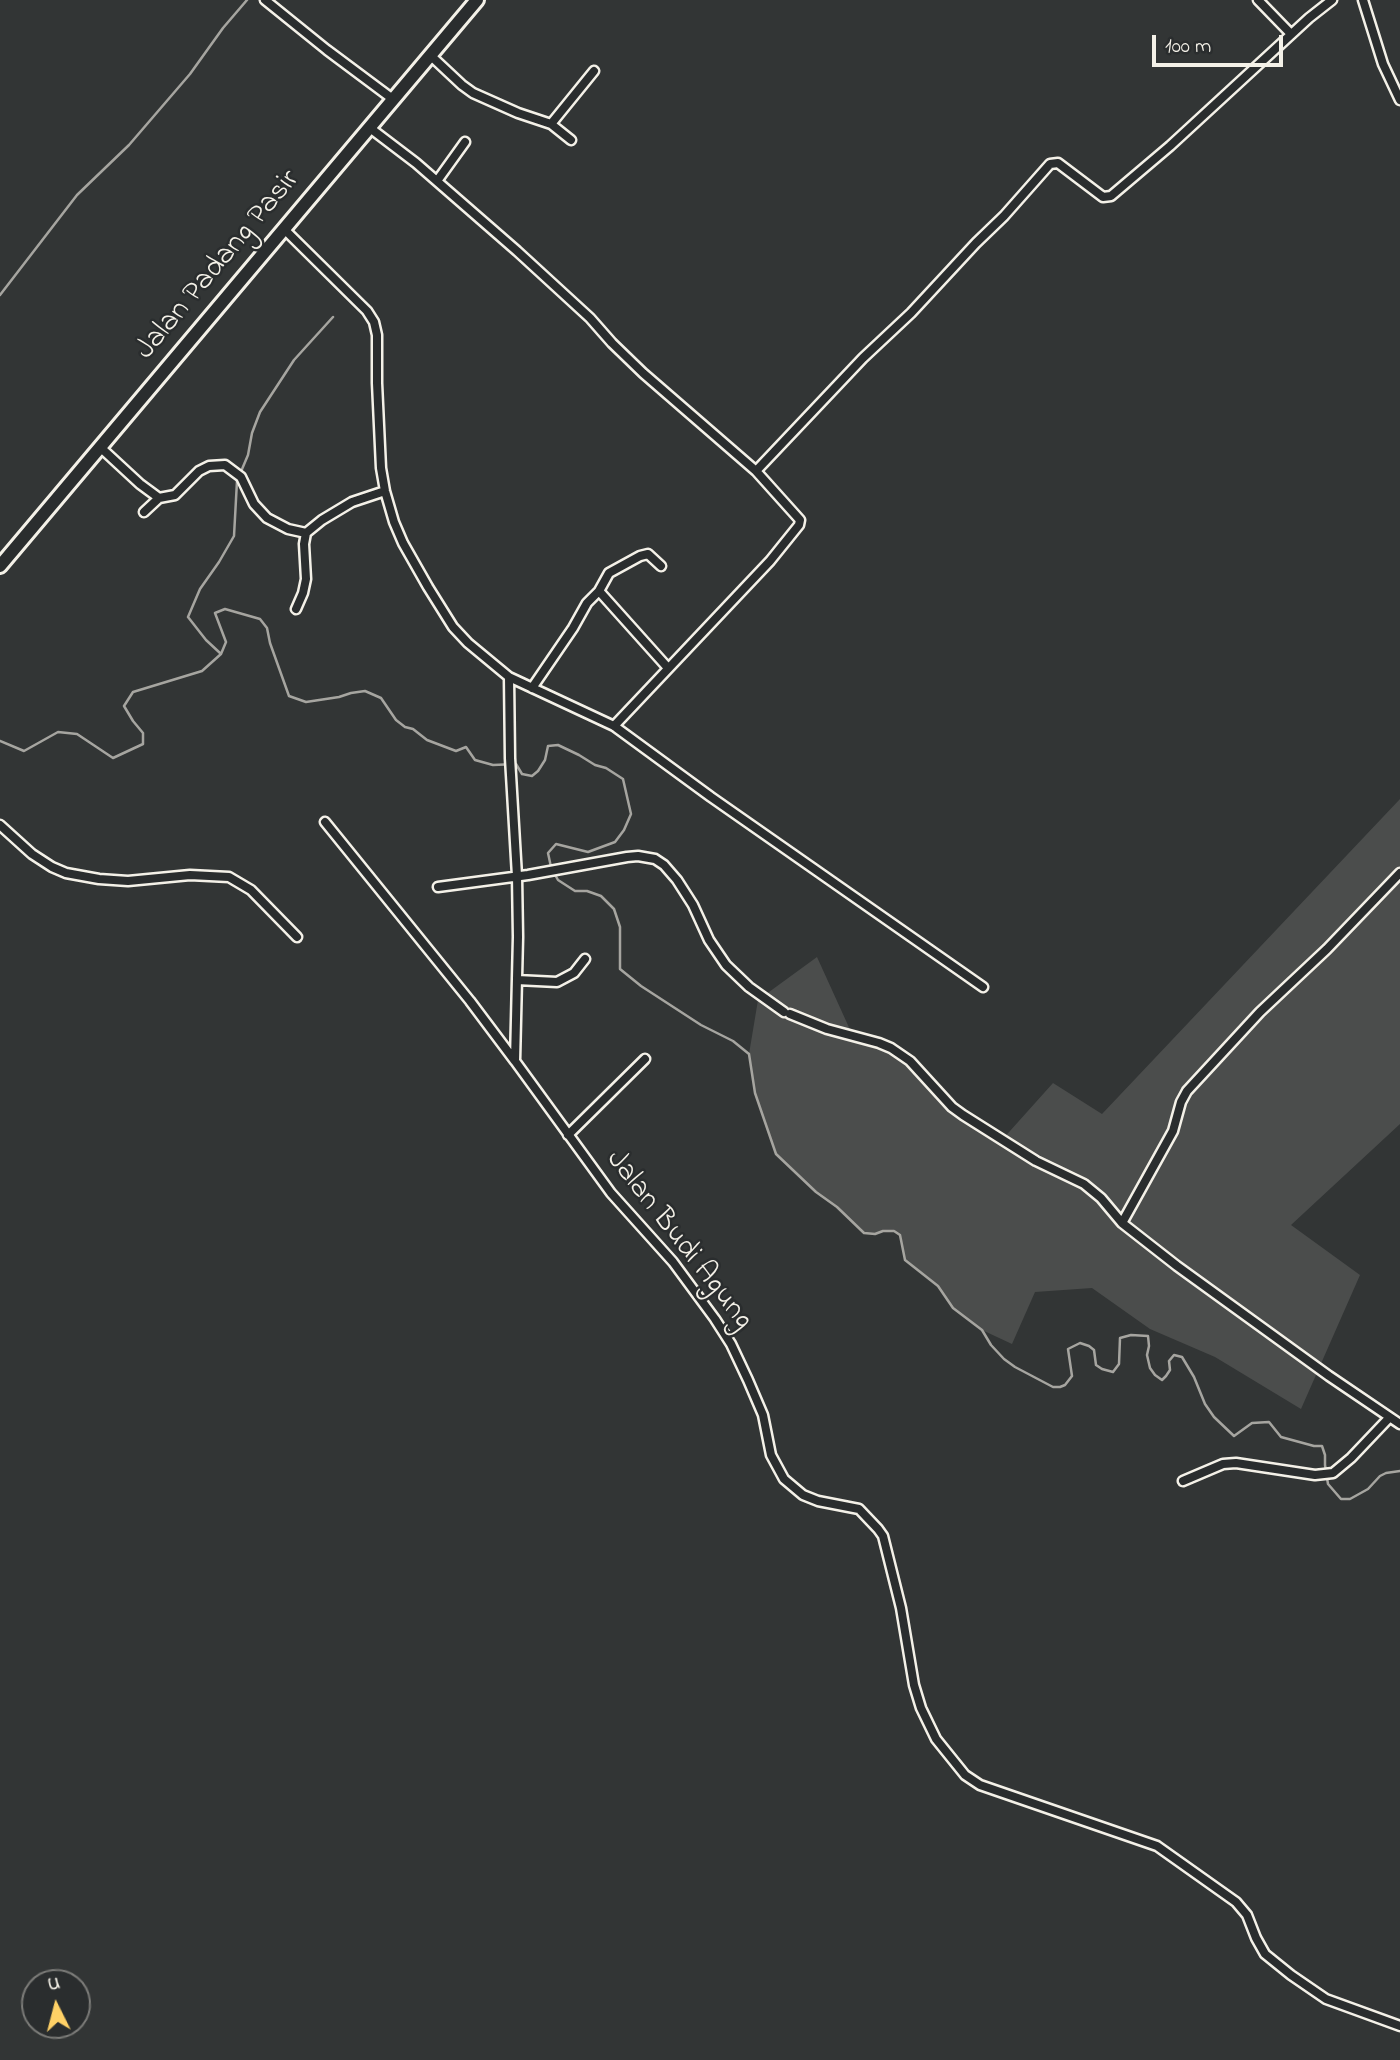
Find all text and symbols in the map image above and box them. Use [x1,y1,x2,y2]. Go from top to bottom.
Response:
scale bar [1155,21,1286,65]
text: 100 m [1165,32,1211,62]
street label: Jalan Padang Pasir [129,164,309,368]
street label: Jalan Budi Agung [596,1144,760,1338]
north arrow [21,1969,91,2039]
text: U [47,1971,61,1999]

